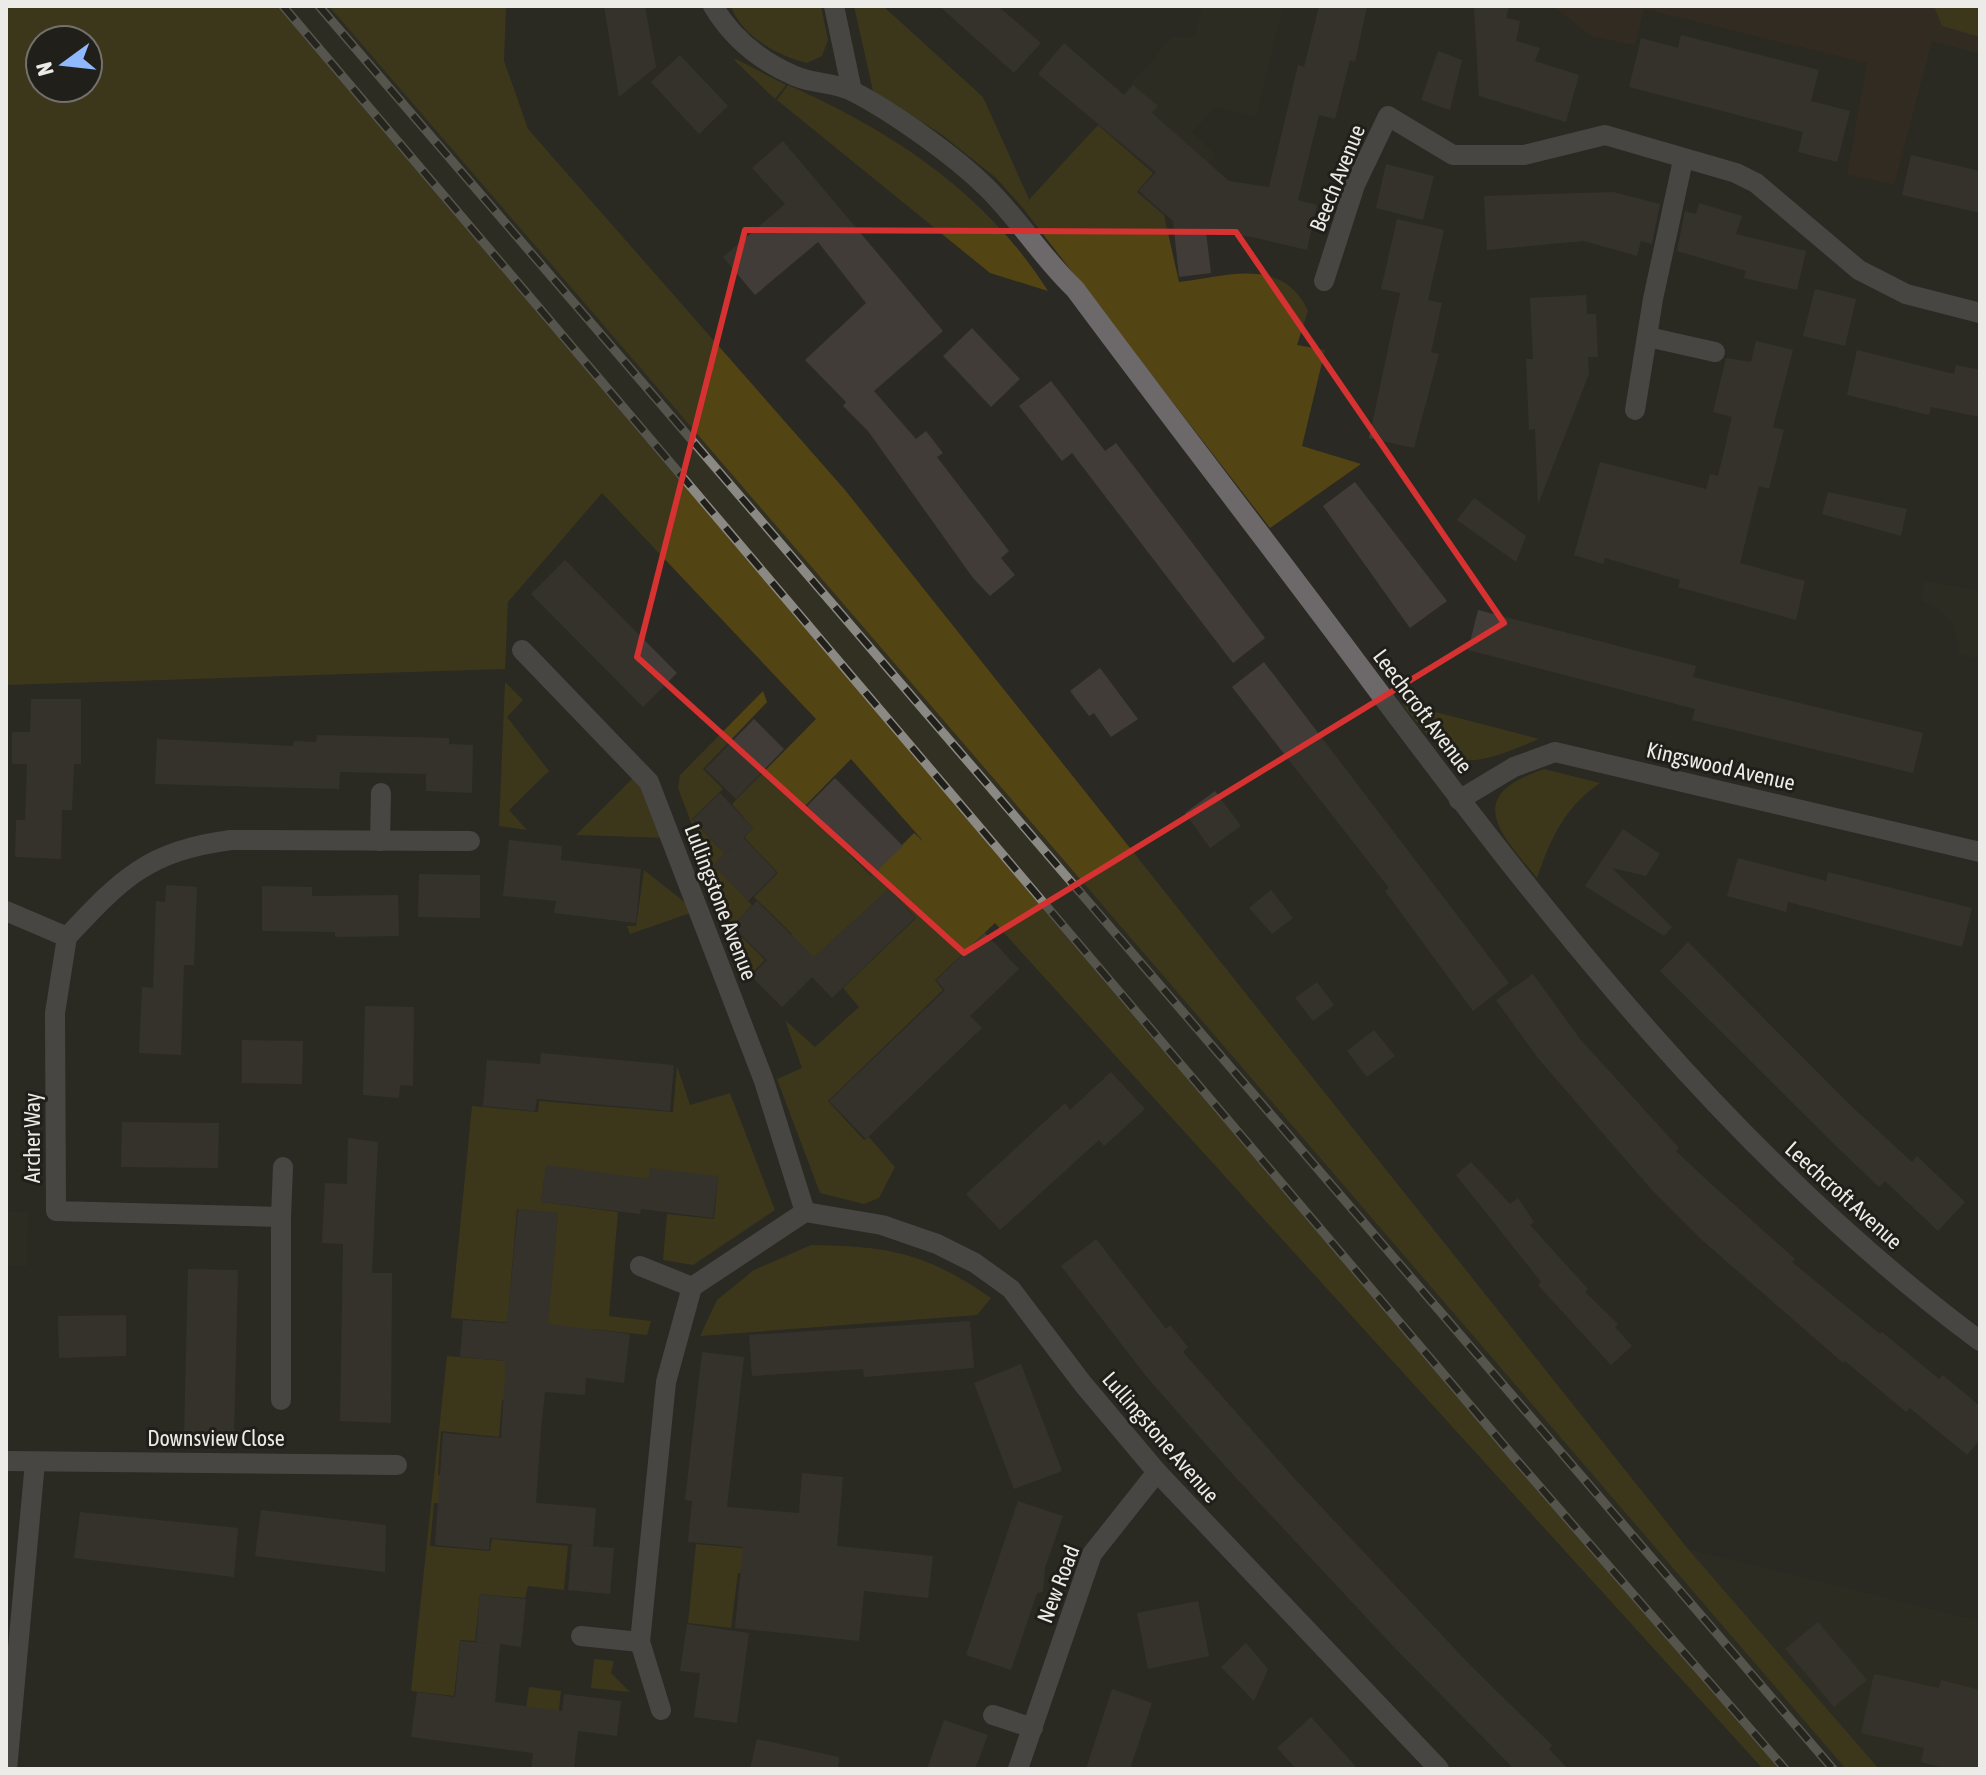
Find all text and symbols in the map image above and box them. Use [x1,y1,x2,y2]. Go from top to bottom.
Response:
north arrow [24,24,104,104]
text: N [30,60,59,79]
street label: Beech Avenue [1304,121,1370,235]
street label: Leechcroft Avenue [1368,644,1478,778]
street label: Kingswood Avenue [1644,736,1798,796]
street label: Lullingstone Avenue [679,820,763,984]
street label: Archer Way [19,1093,45,1183]
street label: Leechcroft Avenue [1780,1136,1908,1254]
street label: Lullingstone Avenue [1097,1366,1225,1508]
street label: Downsview Close [147,1425,285,1451]
street label: New Road [1031,1542,1085,1626]

